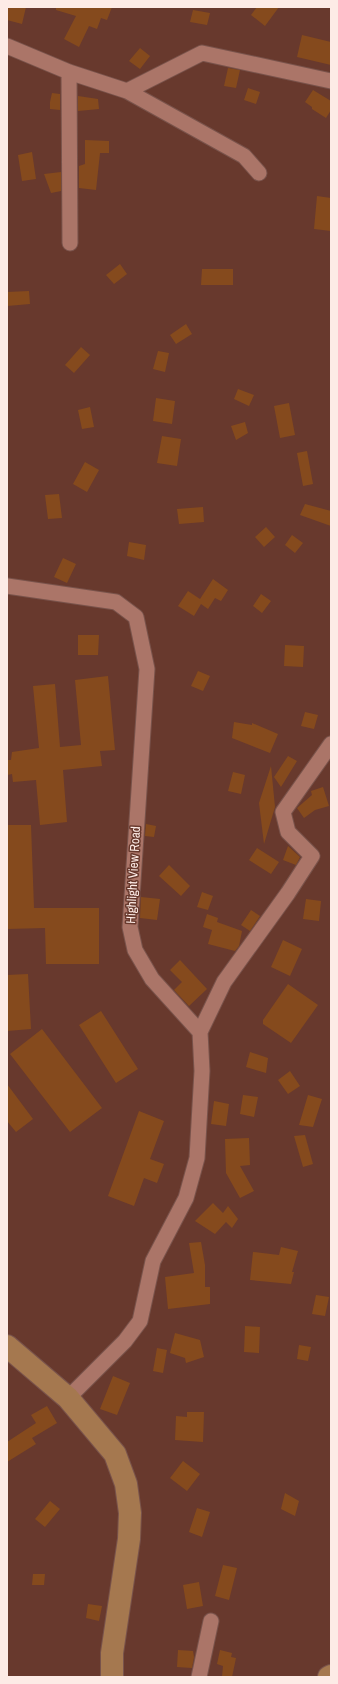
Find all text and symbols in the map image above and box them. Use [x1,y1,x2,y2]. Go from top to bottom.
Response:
street label: Highlight View Road [122,826,144,924]

